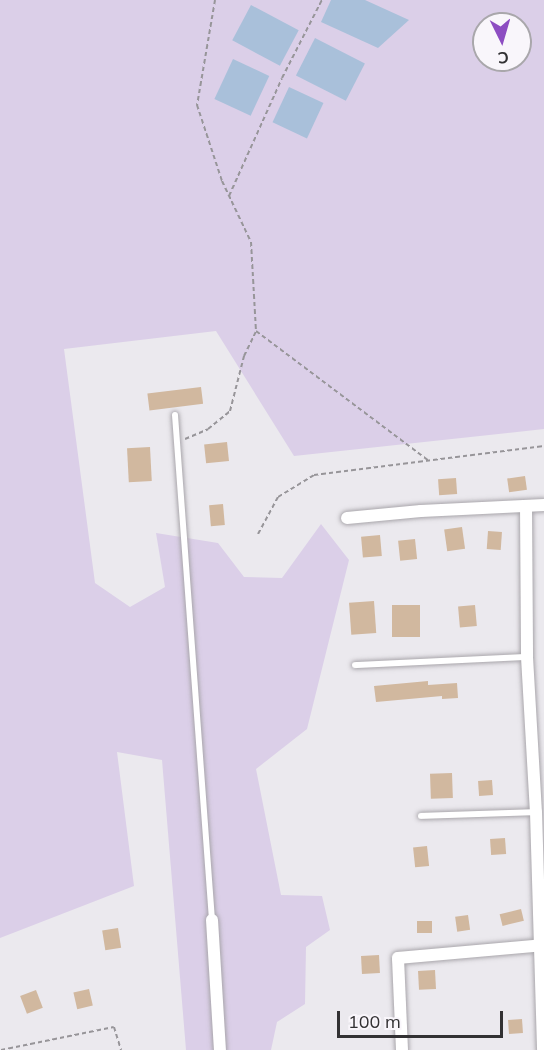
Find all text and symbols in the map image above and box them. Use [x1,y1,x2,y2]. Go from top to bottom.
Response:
north arrow [472,12,532,72]
text: С [497,47,510,68]
scale bar [340,999,506,1037]
text: 100 m [348,1010,401,1033]

